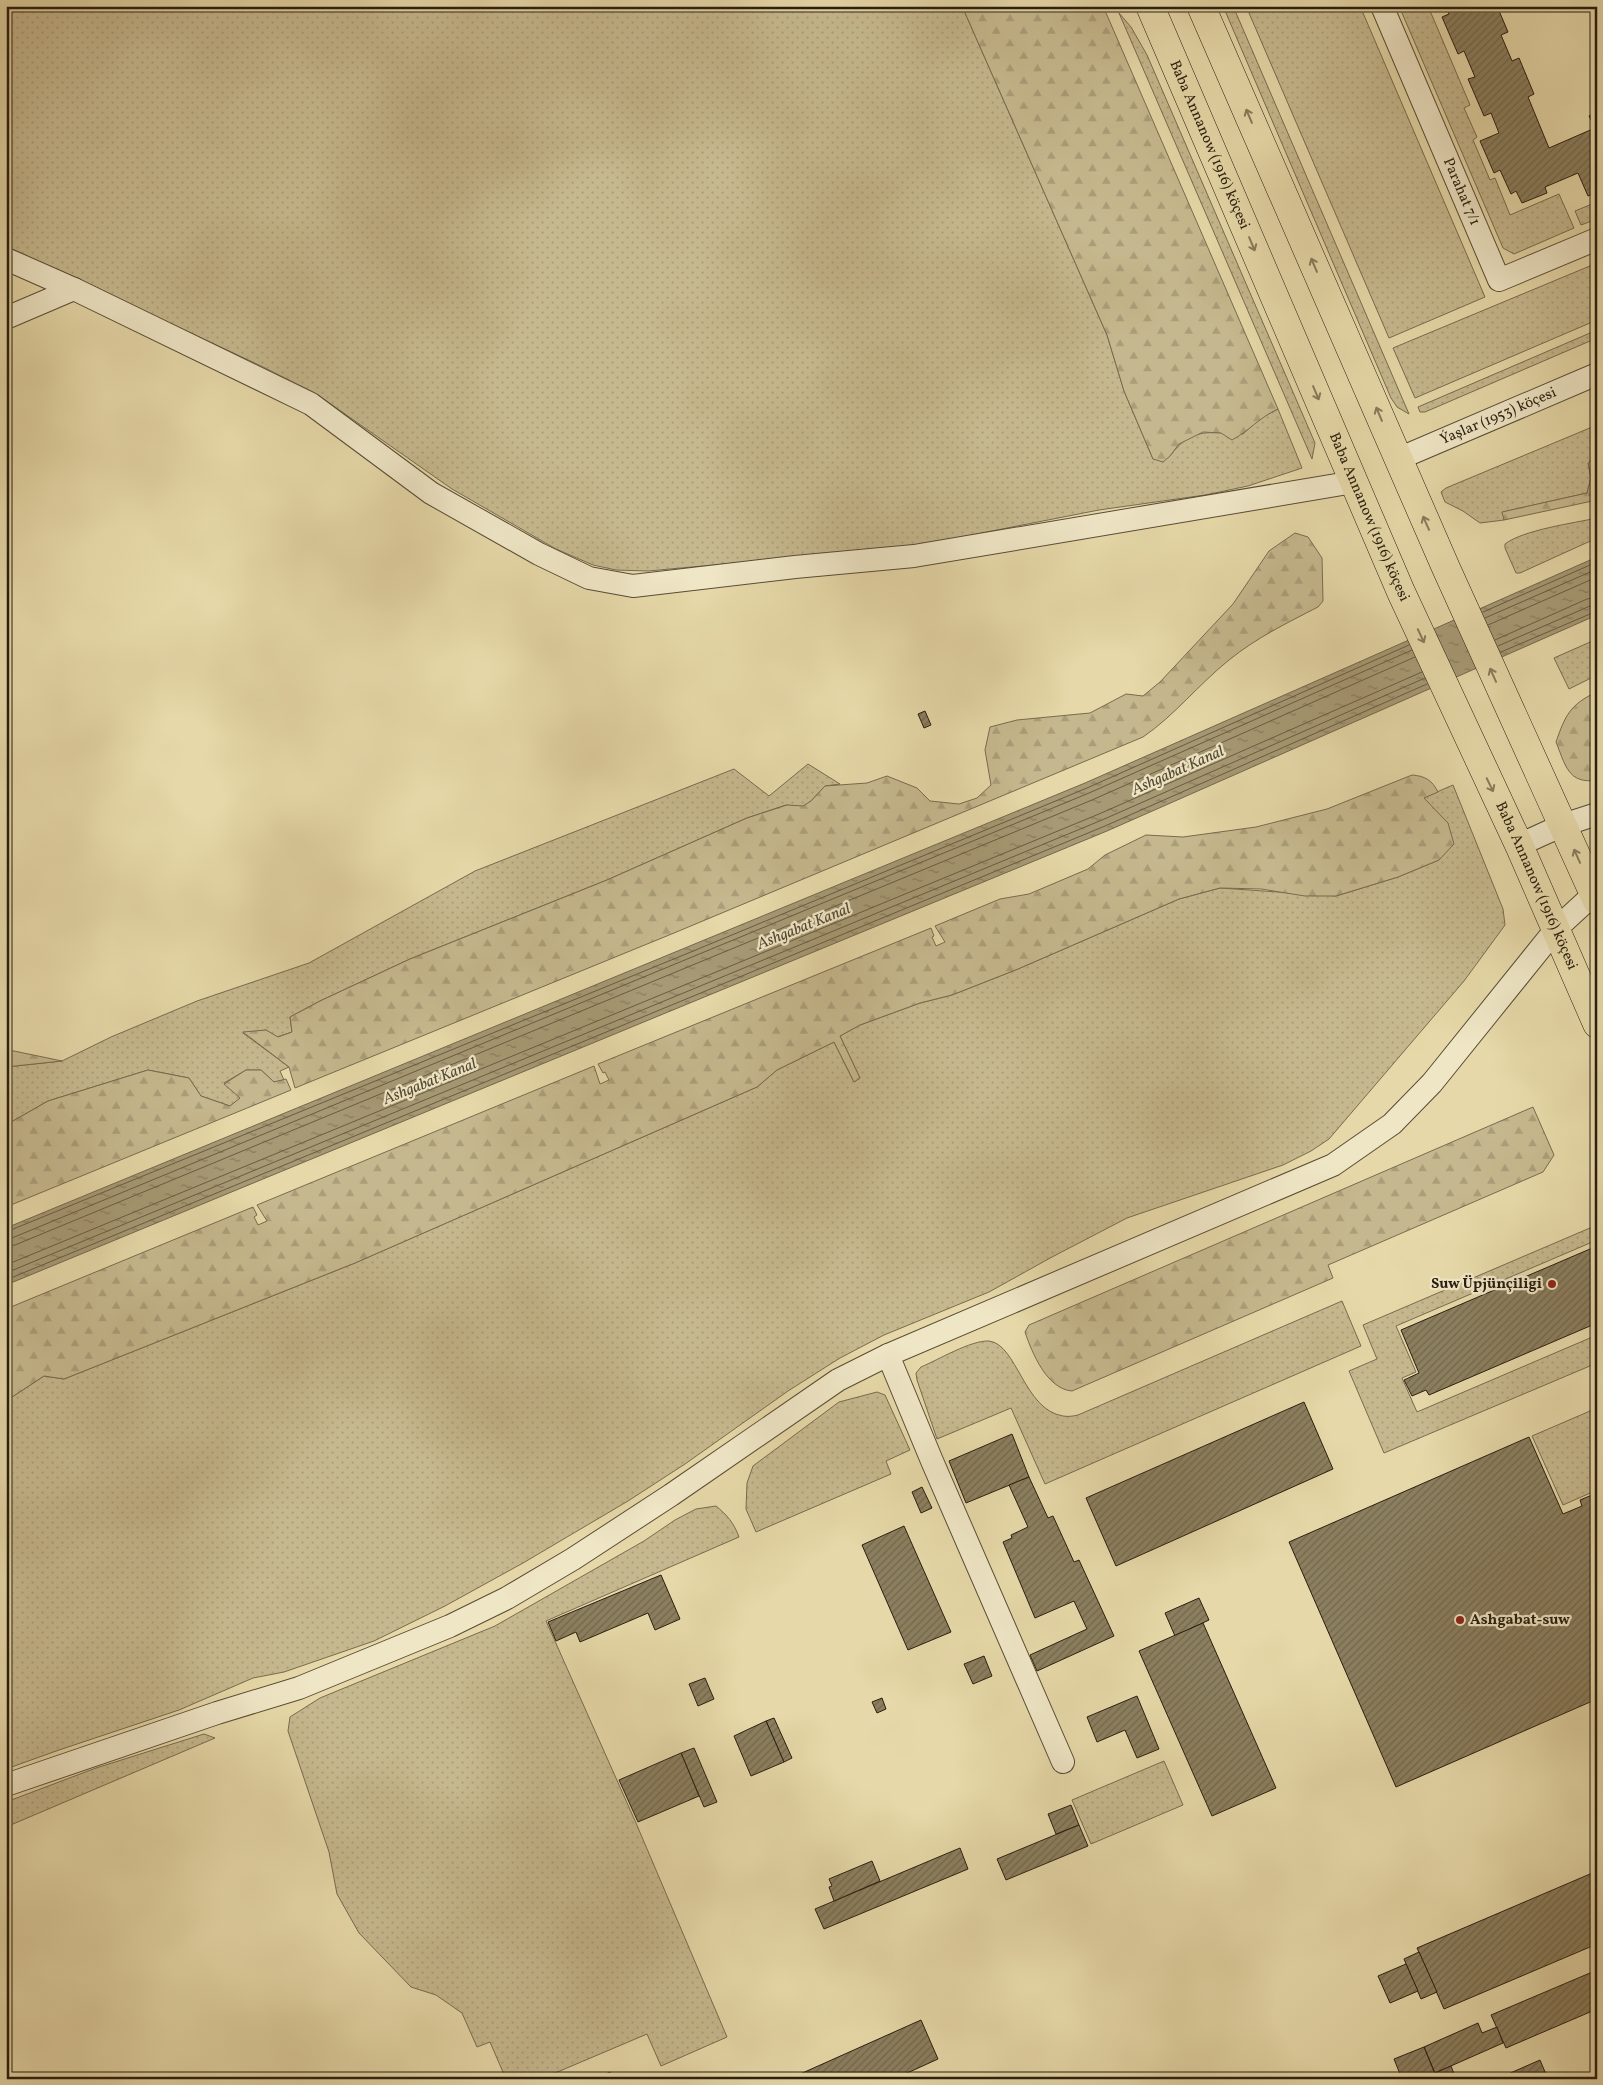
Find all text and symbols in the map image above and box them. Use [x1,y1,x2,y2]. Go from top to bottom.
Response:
street label: Baba Annanow (1916) köçesi [1164,57,1255,233]
one-way arrow [1244,109,1254,124]
street label: Parahat 7/1 [1438,155,1485,229]
one-way arrow [1247,236,1257,251]
one-way arrow [1309,258,1318,273]
street label: Ýaşlar (1953) köçesi [1437,382,1560,450]
one-way arrow [1312,385,1321,400]
one-way arrow [1373,407,1383,422]
street label: Baba Annanow (1916) köçesi [1323,429,1415,605]
one-way arrow [1421,516,1431,531]
one-way arrow [1417,628,1427,643]
one-way arrow [1488,668,1498,683]
water label: Ashgabat Kanal [1127,741,1228,802]
one-way arrow [1486,777,1496,792]
street label: Baba Annanow (1916) köçesi [1490,798,1583,973]
one-way arrow [1571,849,1581,864]
water label: Ashgabat Kanal [753,898,854,956]
water label: Ashgabat Kanal [379,1053,480,1111]
place label: Suw Üpjünçiligi [1431,1274,1542,1295]
marker: Suw Üpjünçiligi [1546,1278,1558,1290]
place label: Ashgabat-suw [1470,1610,1570,1631]
marker: Ashgabat-suw [1454,1614,1466,1626]

